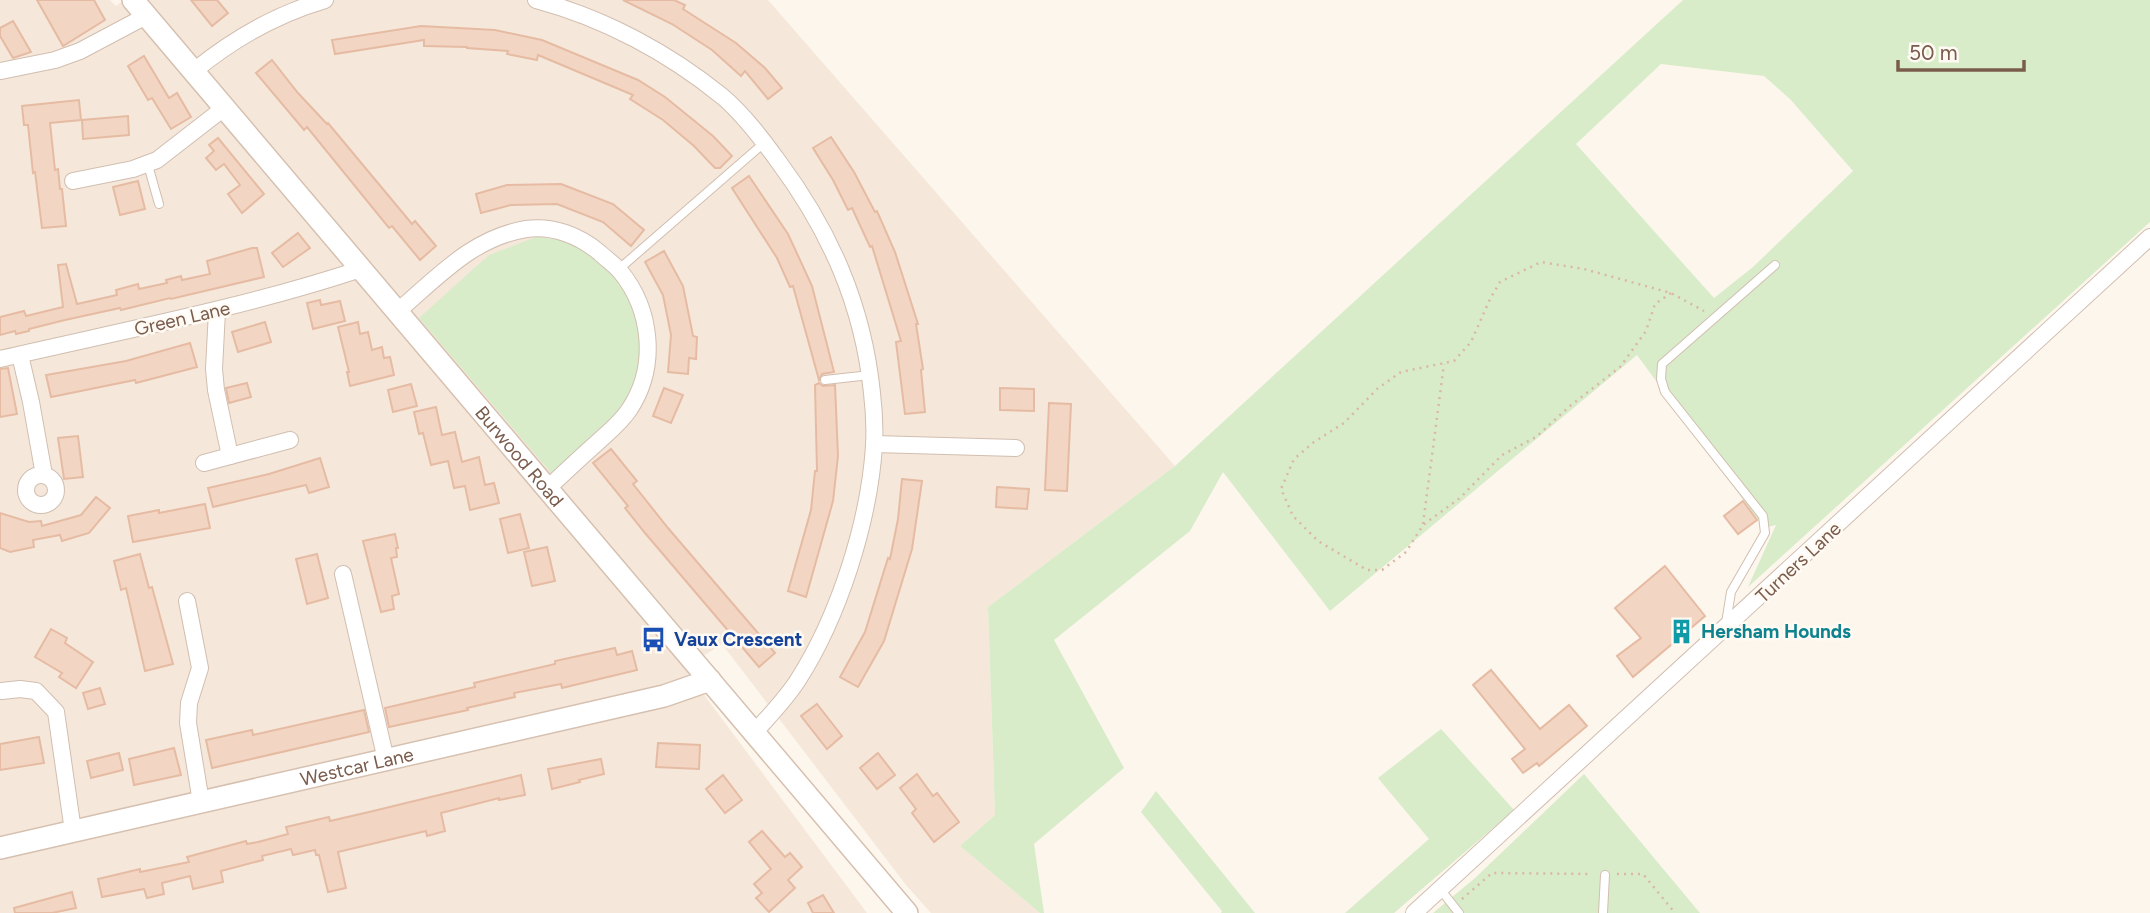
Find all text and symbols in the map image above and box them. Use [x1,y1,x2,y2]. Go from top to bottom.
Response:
scale bar [1898,28,2024,72]
text: 50 m [1909,40,1958,65]
street label: Green Lane [132,296,232,341]
street label: Burwood Road [470,401,569,512]
street label: Turners Lane [1751,517,1846,608]
building icon: Hersham Hounds [1667,617,1695,645]
place label: Hersham Hounds [1701,620,1851,643]
bus stop icon: Vaux Crescent [640,625,668,653]
place label: Vaux Crescent [674,628,803,651]
street label: Westcar Lane [298,743,416,791]

